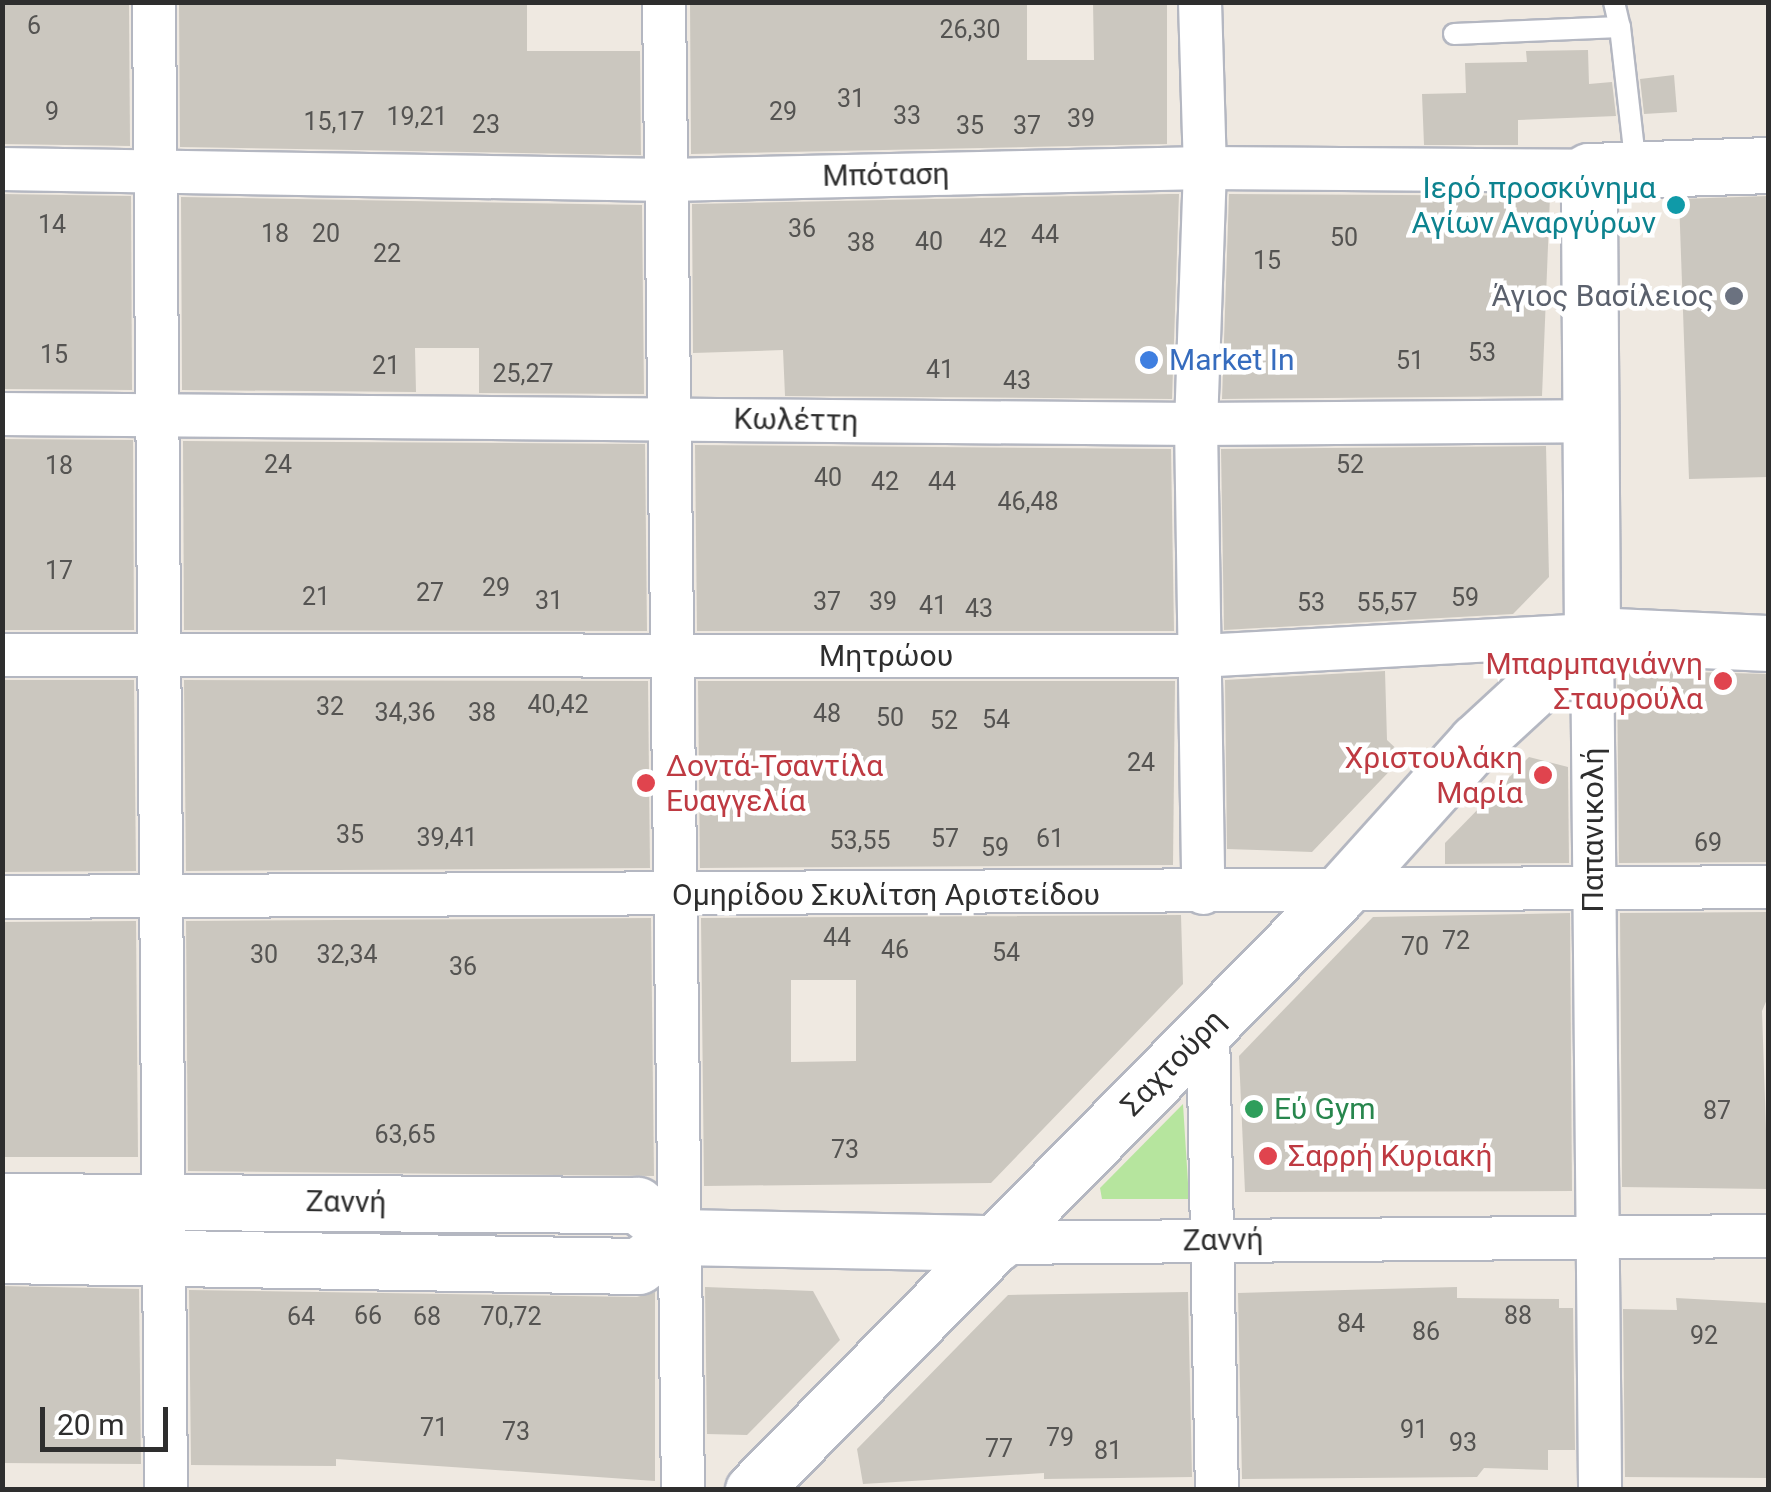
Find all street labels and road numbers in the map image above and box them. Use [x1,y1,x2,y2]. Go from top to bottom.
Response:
street label: Μπόταση [822,156,950,194]
street label: Κωλέττη [733,401,859,439]
street label: Μητρώου [819,638,953,674]
street label: Παπανικολή [1575,748,1611,912]
street label: Ομηρίδου Σκυλίτση Αριστείδου [672,877,1100,913]
street label: Σαχτούρη [1114,1002,1232,1124]
street label: Ζαννή [305,1183,387,1221]
street label: Ζαννή [1182,1221,1264,1259]

